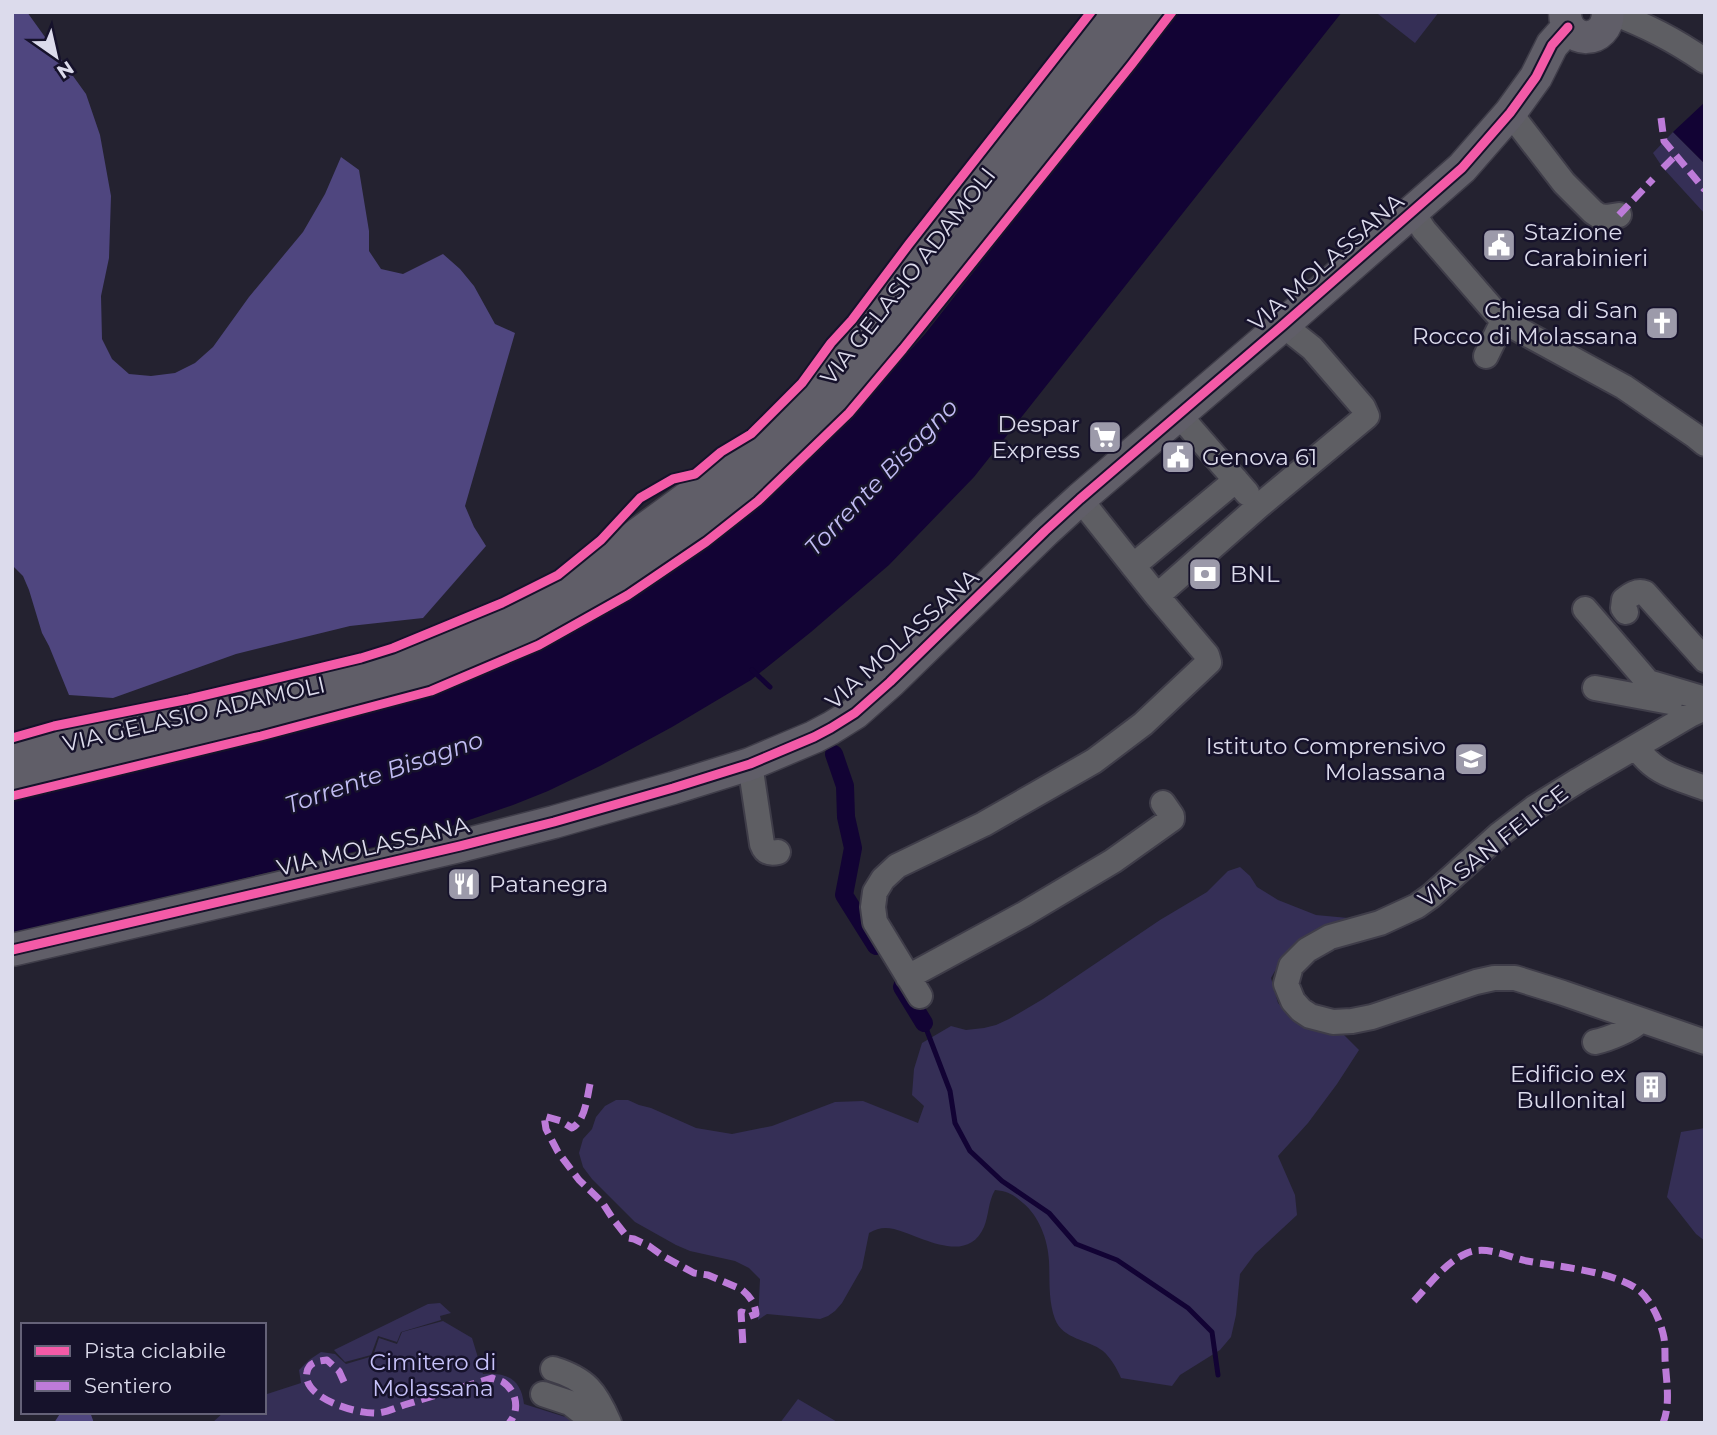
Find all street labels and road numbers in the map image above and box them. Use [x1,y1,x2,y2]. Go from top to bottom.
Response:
street label: VIA GELASIO ADAMOLI [814,162,1002,390]
street label: VIA MOLASSANA [1243,187,1410,337]
street label: VIA MOLASSANA [820,563,985,715]
street label: VIA GELASIO ADAMOLI [60,670,328,758]
street label: VIA SAN FELICE [1412,779,1574,913]
street label: VIA MOLASSANA [274,810,472,882]

